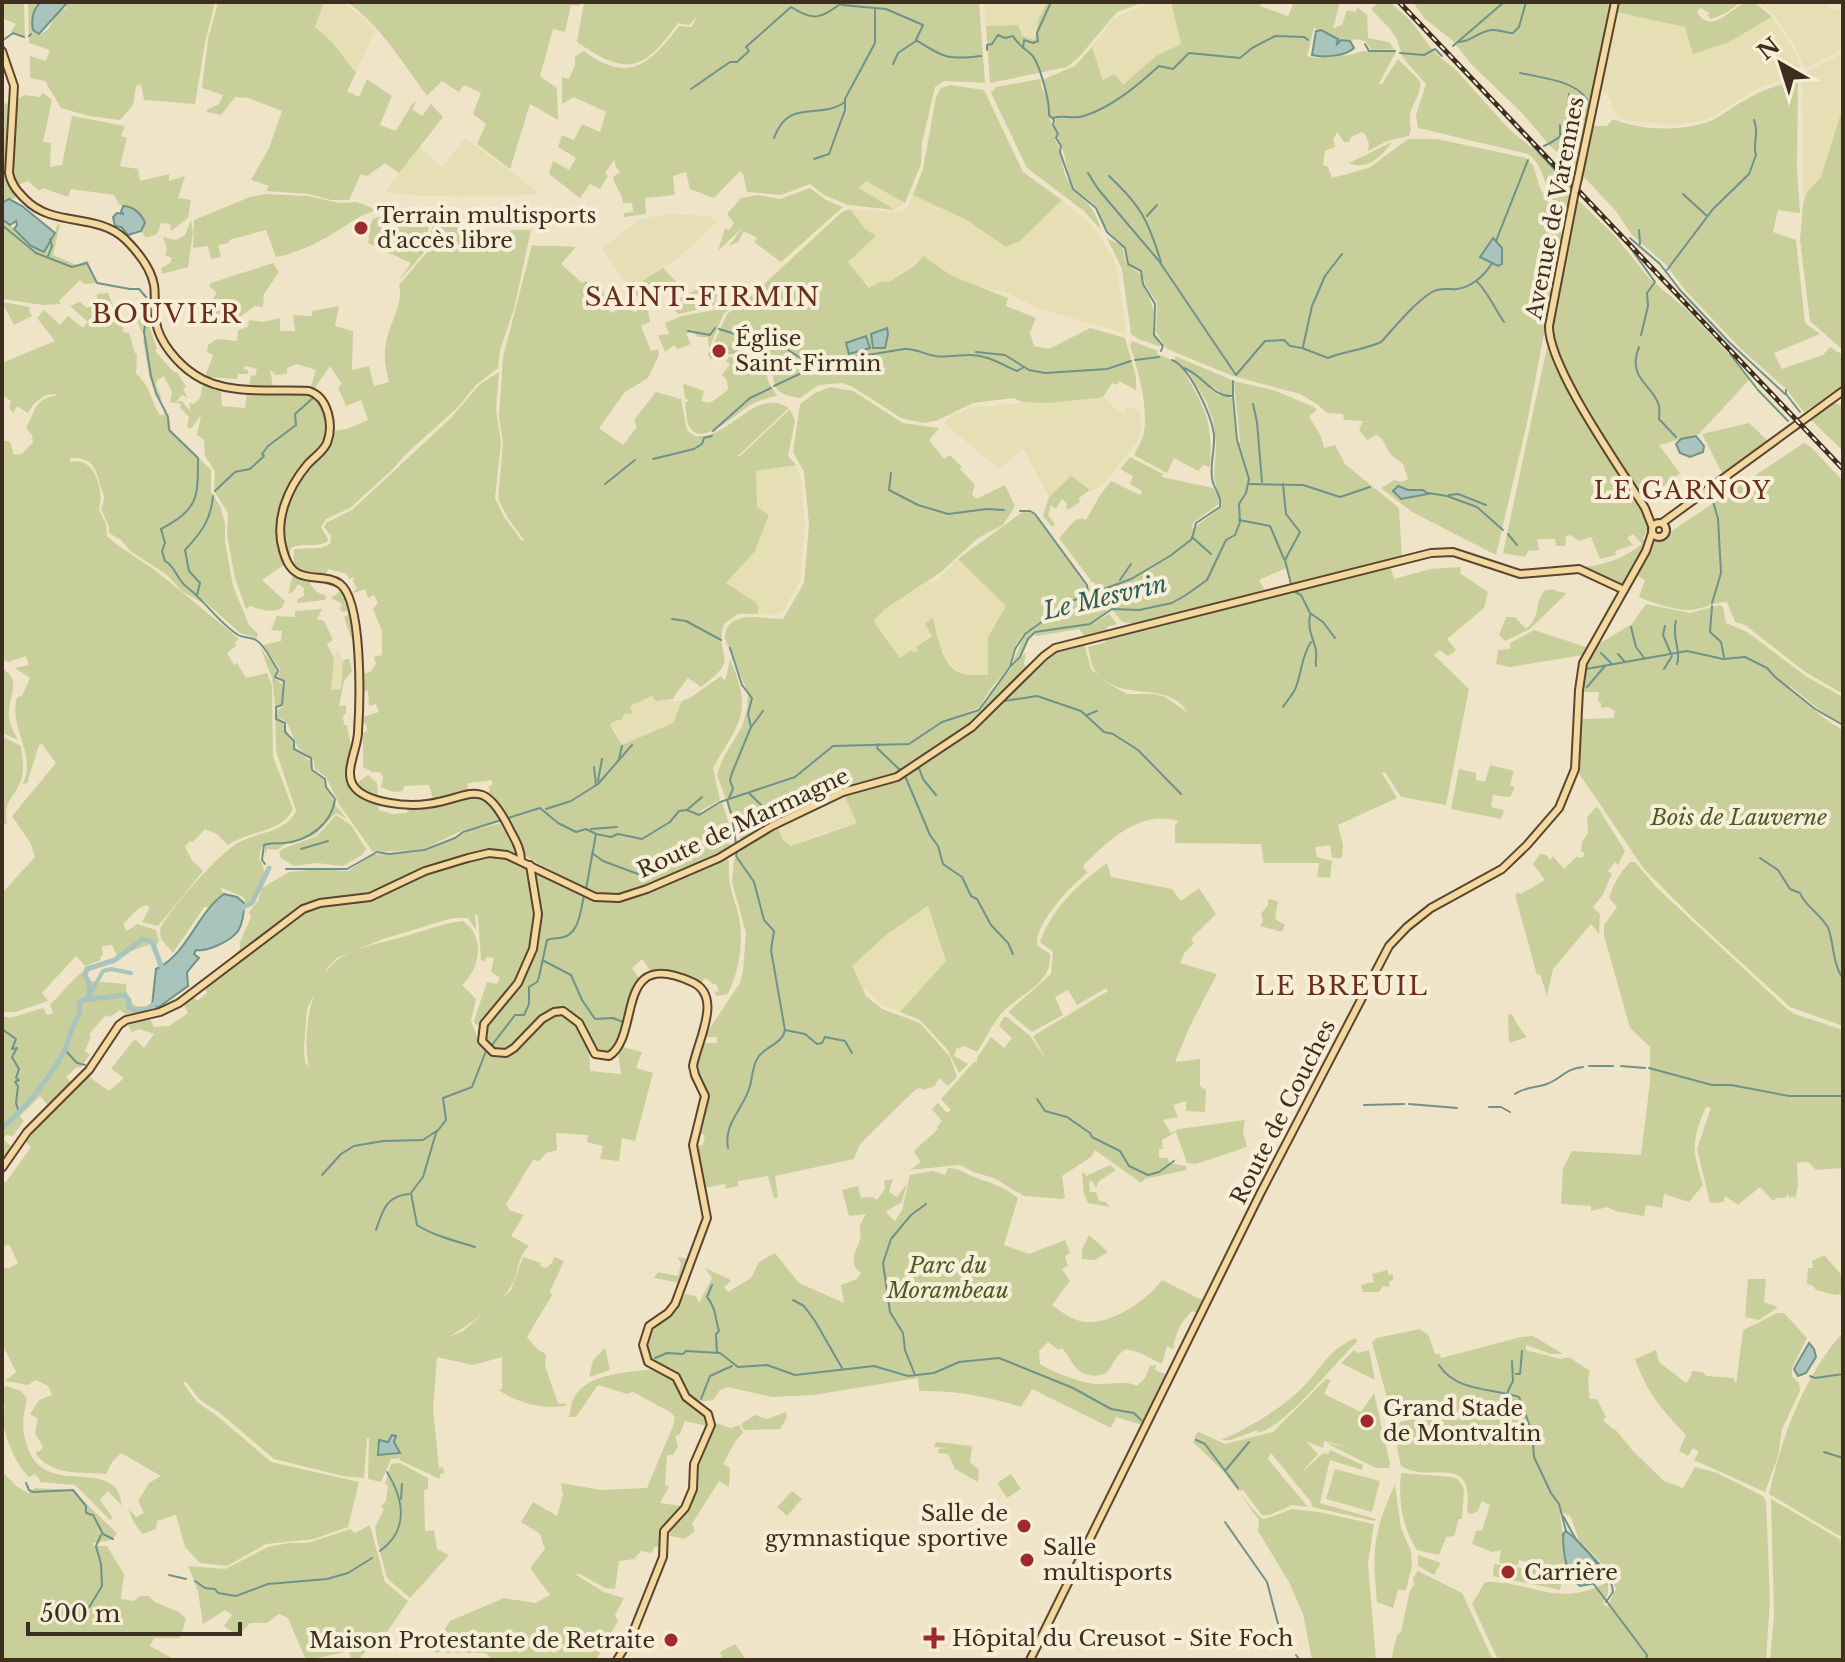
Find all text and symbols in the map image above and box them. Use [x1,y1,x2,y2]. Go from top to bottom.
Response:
north arrow [1741,24,1821,104]
text: N [1752,32,1786,66]
street label: Avenue de Varennes [1520,94,1590,323]
place label: Terrain multisports d'accès libre [377,202,597,254]
marker: Terrain multisports d'accès libre [352,219,370,237]
district label: SAINT-FIRMIN [585,281,821,313]
district label: BOUVIER [91,298,243,330]
place label: Église Saint-Firmin [735,324,881,377]
marker: Église Saint-Firmin [710,342,728,360]
district label: LE GARNOY [1594,476,1772,505]
water label: Le Mesvrin [1039,569,1170,626]
street label: Route de Marmagne [633,762,853,884]
park label: Bois de Lauverne [1650,804,1827,831]
district label: LE BREUIL [1255,970,1429,1002]
street label: Route de Couches [1225,1015,1341,1209]
park label: Parc du Morambeau [886,1252,1009,1304]
place label: Grand Stade de Montvaltin [1383,1395,1542,1447]
marker: Grand Stade de Montvaltin [1358,1412,1376,1430]
place label: Salle de gymnastique sportive [765,1500,1008,1552]
marker: Salle de gymnastique sportive [1015,1517,1033,1535]
place label: Salle multisports [1043,1534,1172,1586]
marker: Salle multisports [1018,1551,1036,1569]
place label: Carrière [1524,1559,1618,1586]
marker: Carrière [1499,1563,1517,1581]
scale bar [28,1586,240,1636]
text: 500 m [40,1599,121,1628]
place label: Hôpital du Creusot - Site Foch [952,1625,1293,1652]
place label: Maison Protestante de Retraite [309,1627,655,1654]
marker: Hôpital du Creusot - Site Foch [923,1627,945,1649]
marker: Maison Protestante de Retraite [662,1631,680,1649]

